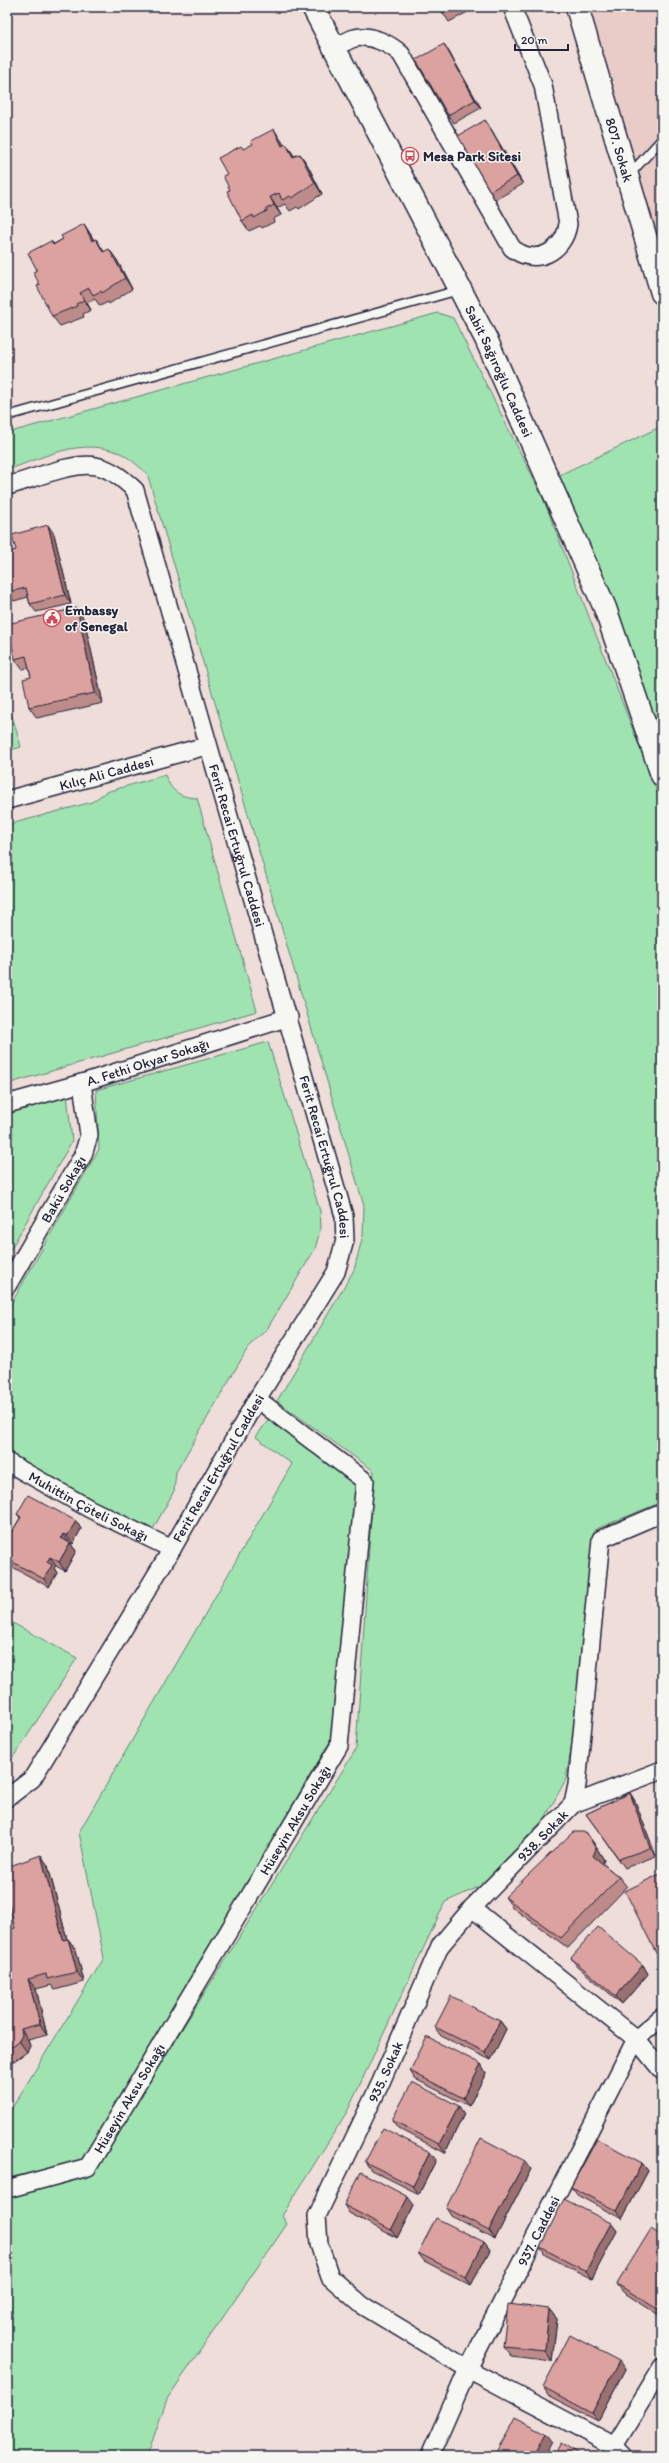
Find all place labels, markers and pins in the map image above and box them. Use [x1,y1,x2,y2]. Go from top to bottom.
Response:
bus stop icon: Mesa Park Sitesi [400,146,420,166]
place label: Mesa Park Sitesi [423,148,521,165]
place label: Embassy of Senegal [65,602,129,635]
public building icon: Embassy of Senegal [42,608,62,628]

